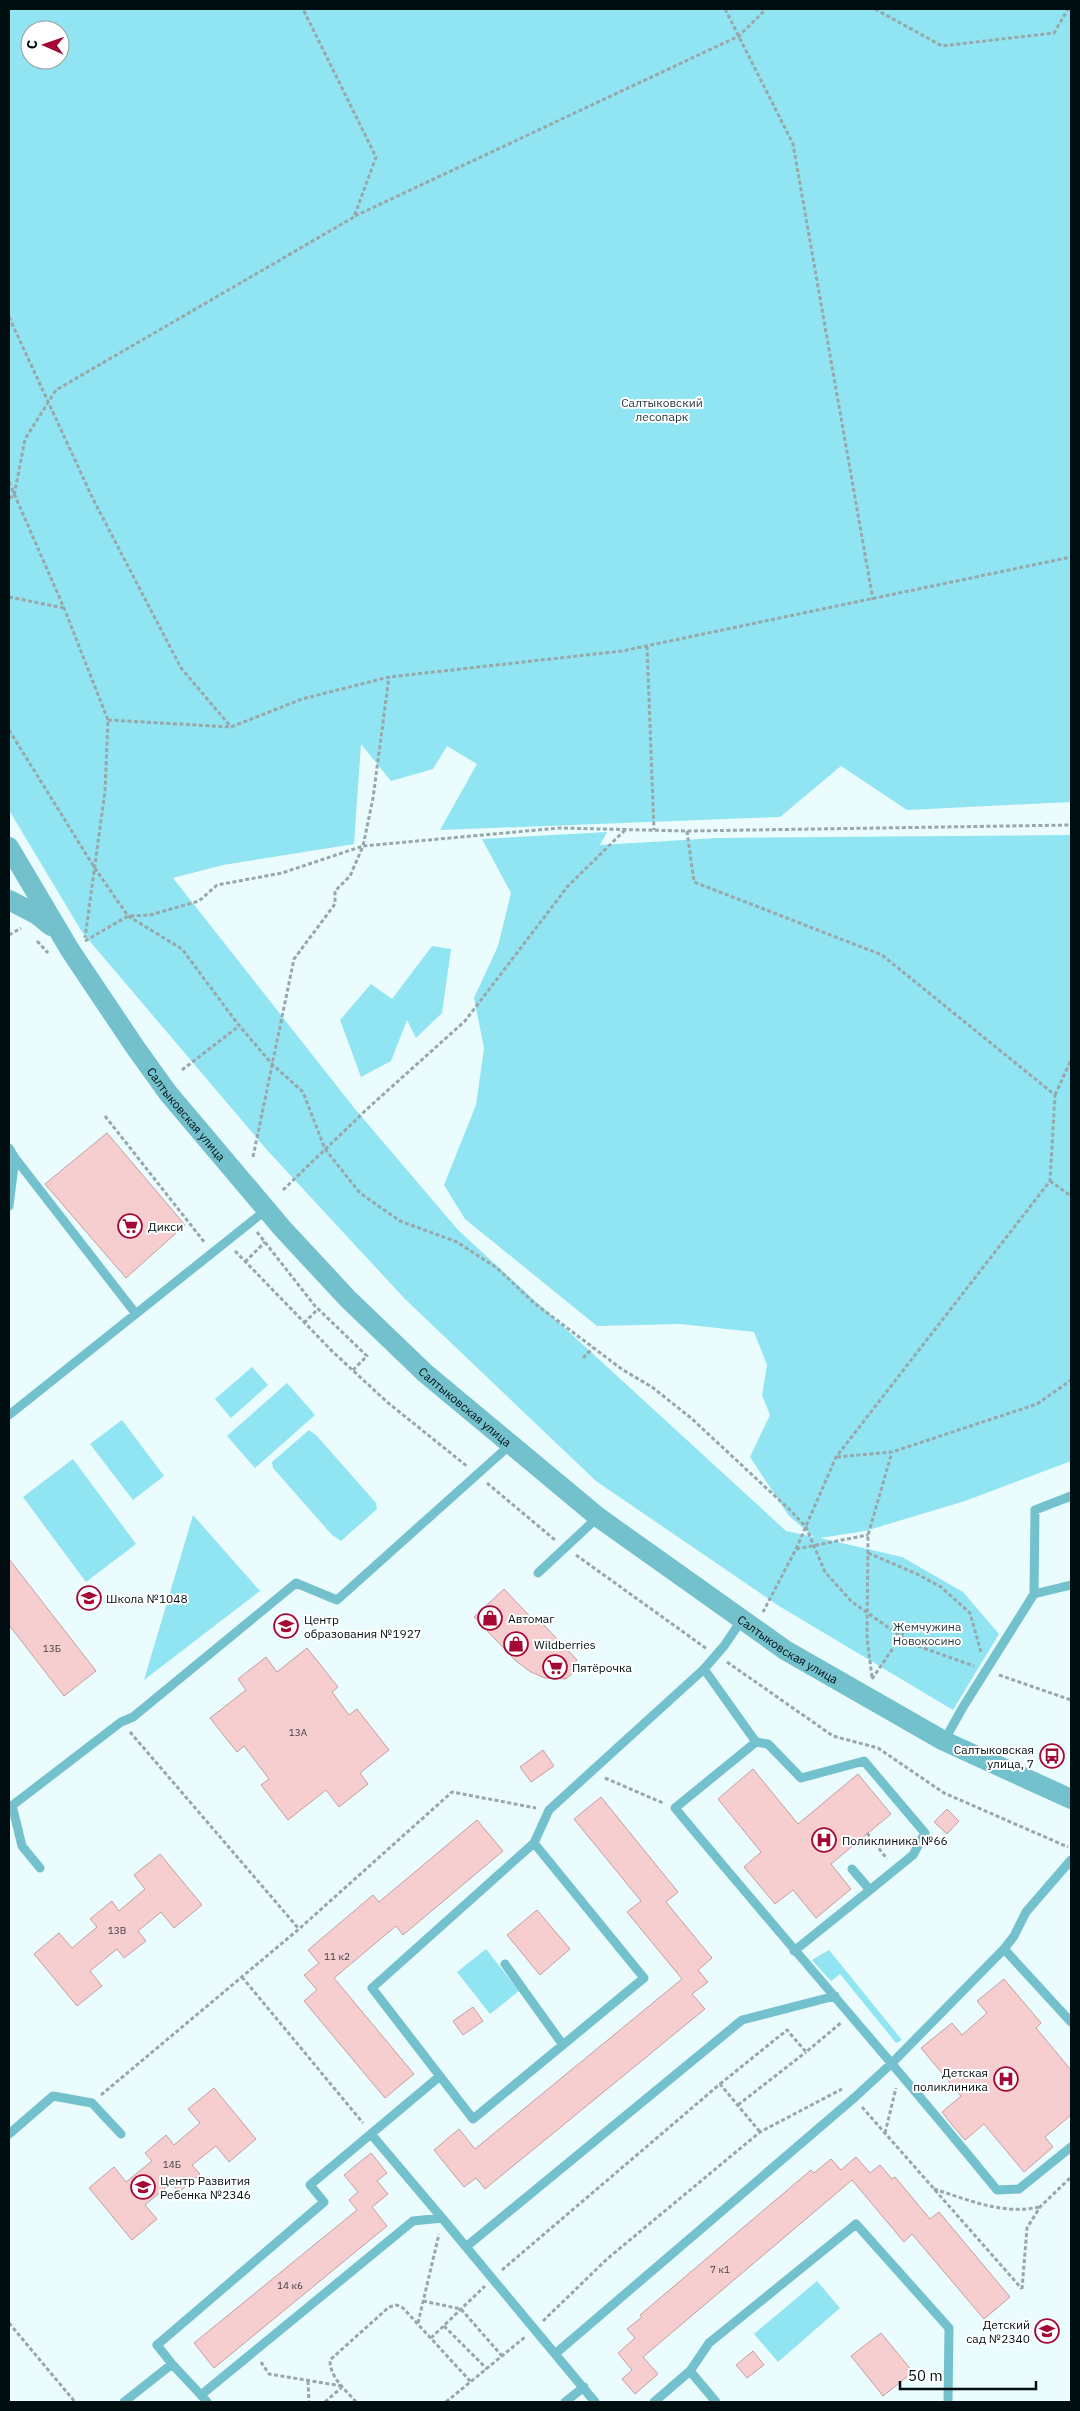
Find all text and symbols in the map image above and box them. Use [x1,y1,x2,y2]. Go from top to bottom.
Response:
north arrow [20,20,70,70]
text: С [23,40,41,49]
park label: Салтыковский лесопарк [621,395,703,424]
street label: Салтыковская улица [144,1064,230,1164]
supermarket icon: Дикси [117,1213,143,1239]
place label: Дикси [148,1219,183,1234]
street label: Салтыковская улица [416,1364,515,1450]
school or university icon: Школа №1048 [76,1585,102,1611]
place label: Школа №1048 [106,1591,188,1606]
shop icon: Автомаг [477,1605,503,1631]
place label: Автомаг [508,1611,554,1626]
street label: Салтыковская улица [735,1611,841,1687]
place label: Центр образования №1927 [304,1612,421,1641]
school or university icon: Центр образования №1927 [273,1613,299,1639]
park label: Жемчужина Новокосино [893,1619,962,1648]
shop icon: Wildberries [503,1631,529,1657]
place label: Wildberries [534,1637,596,1652]
house number: 13Б [43,1642,61,1655]
supermarket icon: Пятёрочка [542,1654,568,1680]
place label: Пятёрочка [572,1660,632,1675]
house number: 13А [289,1726,308,1739]
place label: Салтыковская улица, 7 [954,1742,1034,1771]
bus stop icon: Салтыковская улица, 7 [1039,1743,1065,1769]
hospital icon: Поликлиника №66 [811,1827,837,1853]
place label: Поликлиника №66 [842,1833,948,1848]
house number: 13В [108,1924,126,1937]
house number: 11 к2 [324,1950,350,1963]
place label: Детская поликлиника [913,2065,989,2094]
hospital icon: Детская поликлиника [993,2066,1019,2092]
house number: 14Б [163,2158,181,2171]
place label: Центр Развития Ребенка №2346 [160,2173,251,2202]
school or university icon: Центр Развития Ребенка №2346 [130,2174,156,2200]
house number: 7 к1 [710,2263,730,2276]
house number: 14 к6 [277,2279,303,2292]
place label: Детский сад №2340 [966,2317,1030,2346]
school or university icon: Детский сад №2340 [1034,2318,1060,2344]
scale bar [900,2358,1036,2390]
text: 50 m [908,2366,943,2385]

